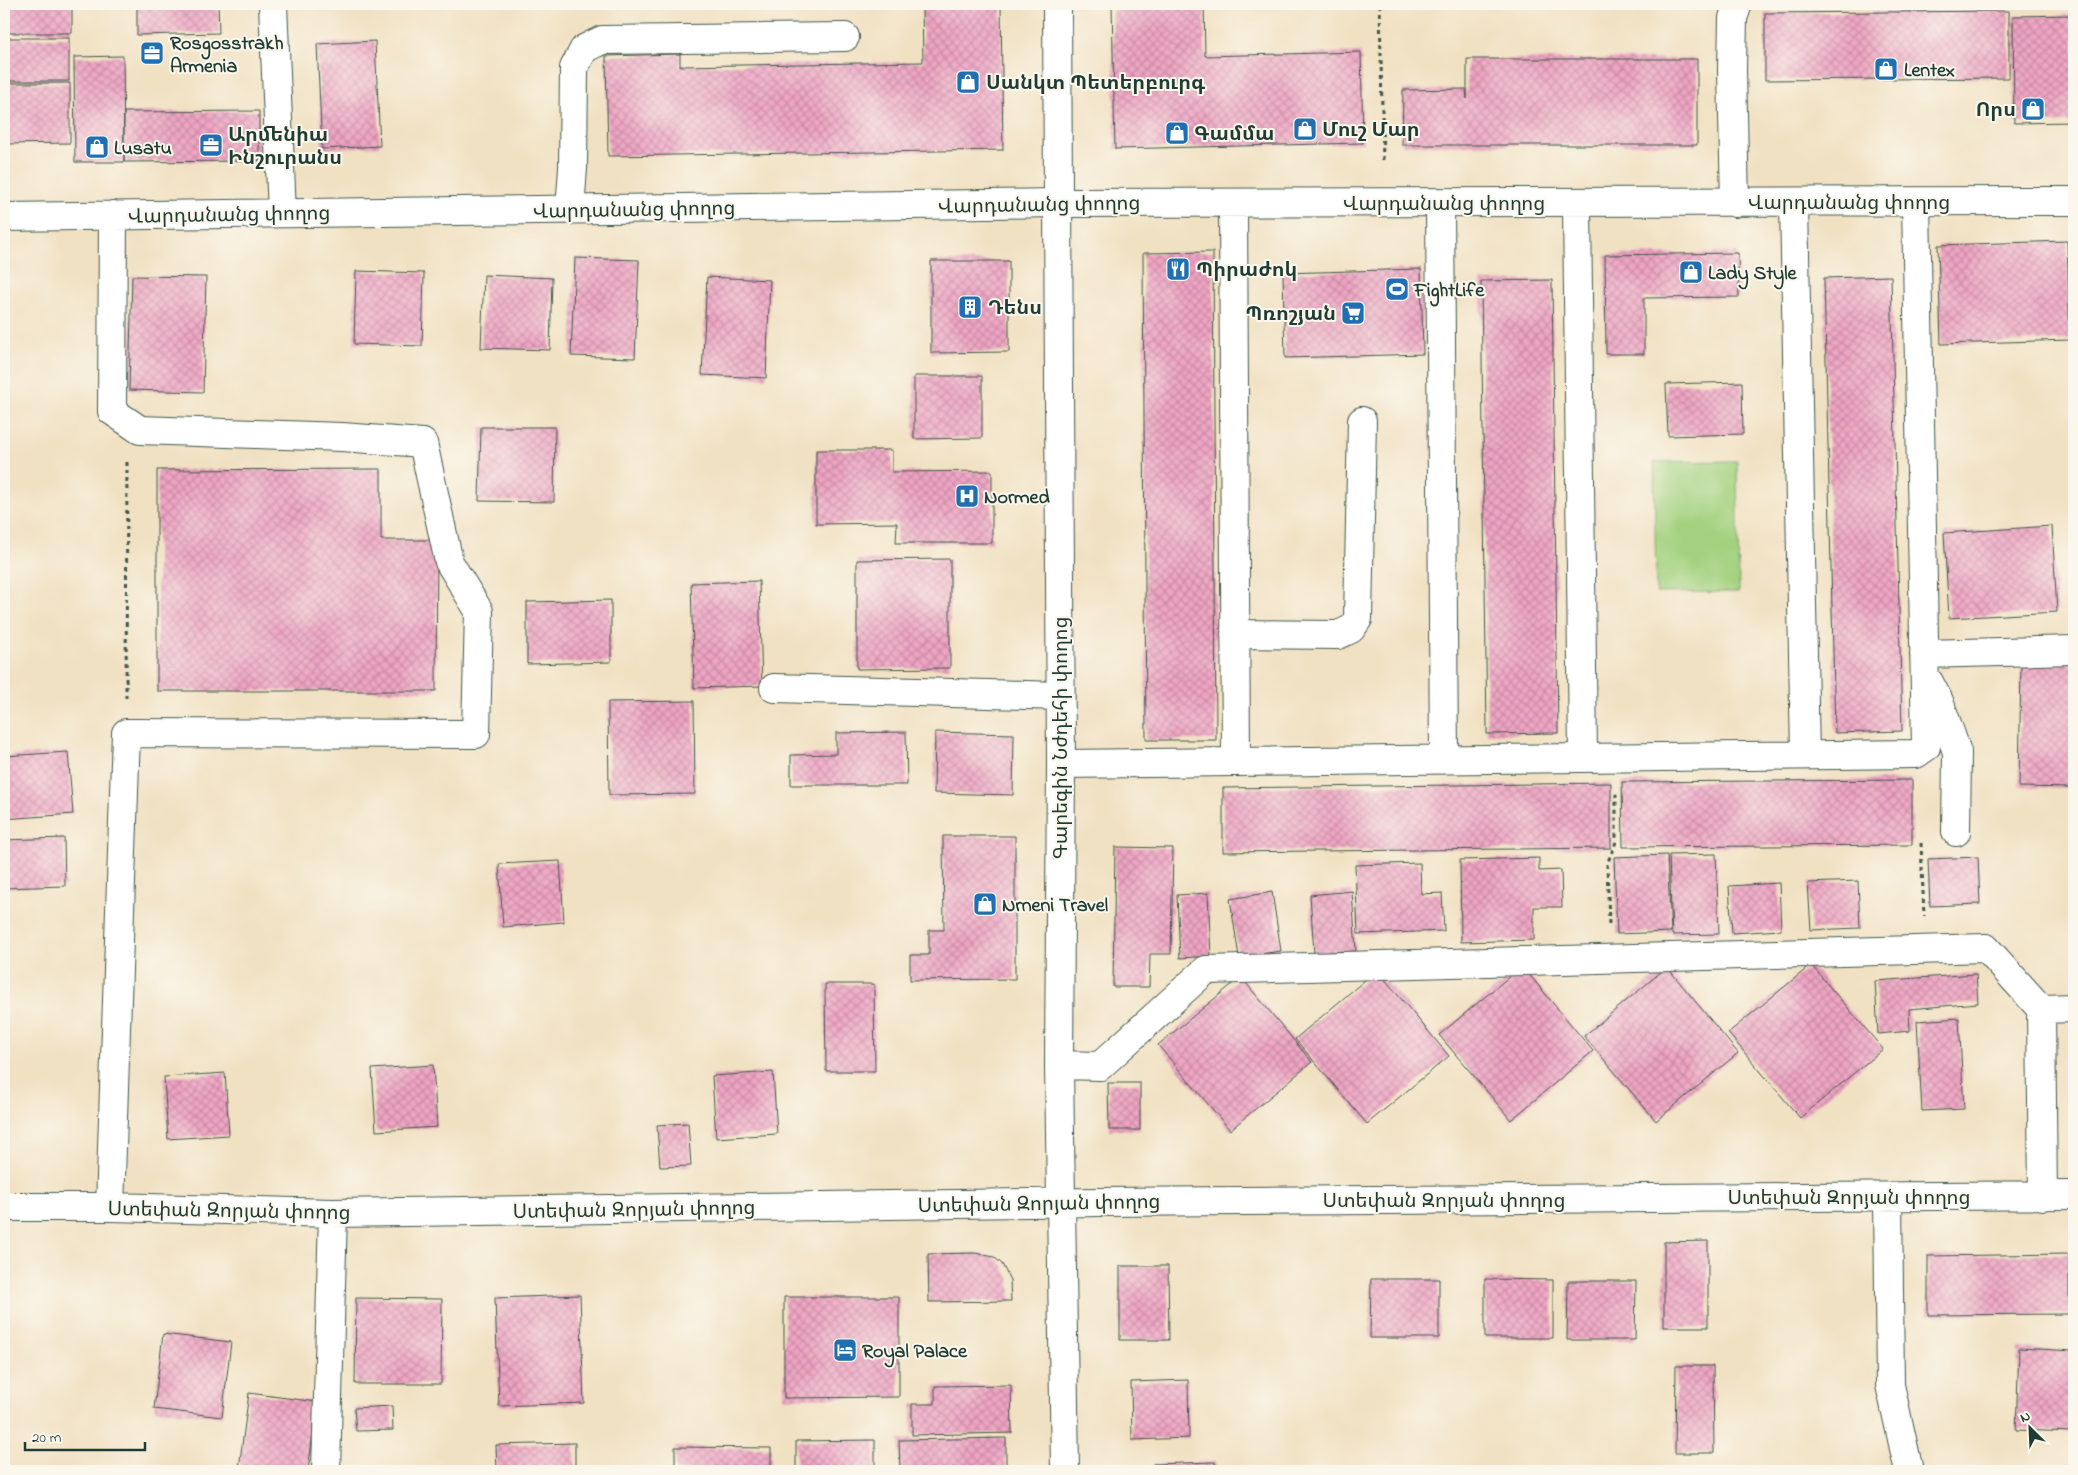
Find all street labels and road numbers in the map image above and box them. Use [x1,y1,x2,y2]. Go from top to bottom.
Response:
street label: Վարդանանց փողոց [938,190,1141,223]
street label: Վարդանանց փողոց [1748,190,1950,219]
street label: Վարդանանց փողոց [1343,191,1545,220]
street label: Վարդանանց փողոց [533,195,736,228]
street label: Վարդանանց փողոց [128,200,331,233]
street label: Գարեգին Նժդեհի փողոց [1048,617,1077,859]
street label: Ստեփան Զորյան փողոց [1728,1185,1970,1214]
street label: Ստեփան Զորյան փողոց [1323,1188,1565,1217]
street label: Ստեփան Զորյան փողոց [917,1189,1161,1222]
street label: Ստեփան Զորյան փողոց [512,1195,756,1228]
street label: Ստեփան Զորյան փողոց [107,1196,351,1229]

